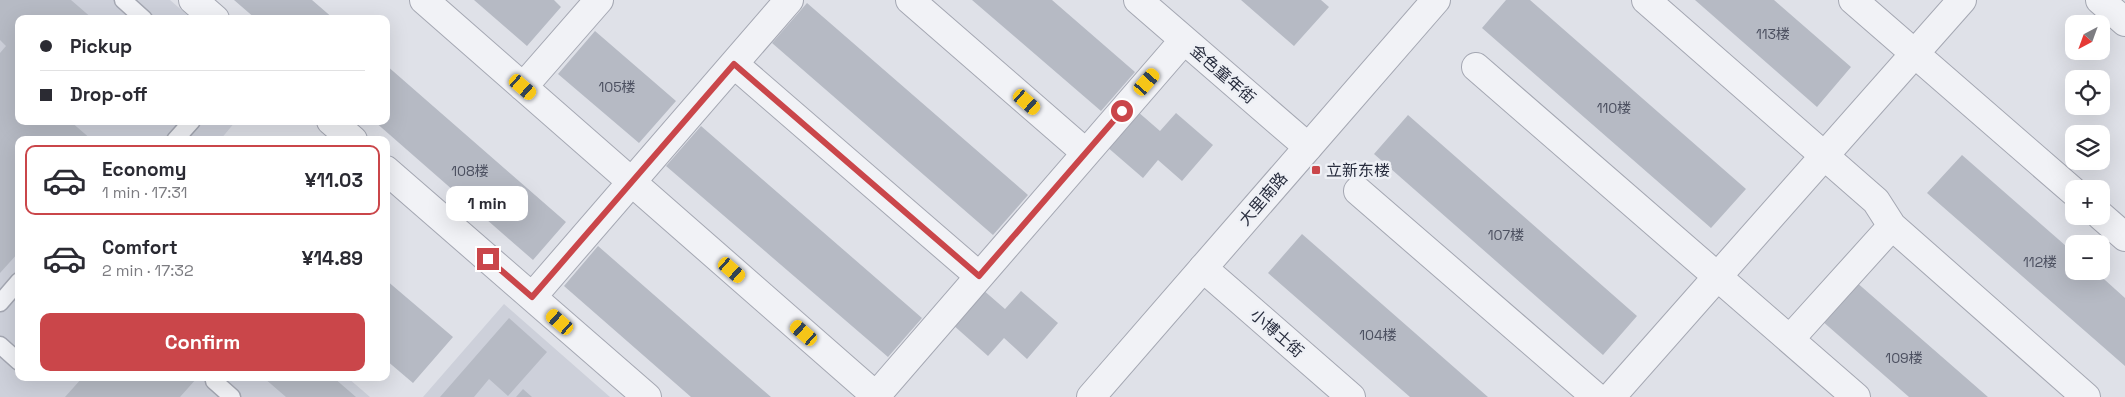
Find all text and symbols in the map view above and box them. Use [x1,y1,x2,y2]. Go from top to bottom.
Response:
north arrow [2065,15,2110,60]
map controls [2065,15,2110,280]
house number: 113楼 [1756,25,1790,43]
text: Pickup [70,34,132,59]
street label: 金色童年街 [1186,40,1260,108]
car [1131,66,1162,98]
button: locate [2065,70,2110,115]
car [506,71,539,103]
house number: 105楼 [598,78,636,96]
text: Drop-off [70,82,148,107]
car [1010,86,1043,118]
house number: 110楼 [1597,99,1631,117]
route start [1111,100,1133,122]
button: layers [2065,125,2110,170]
text: Economy [102,157,186,182]
icon: car [42,158,87,203]
place label: 立新东楼 [1326,160,1390,181]
house number: 108楼 [451,162,489,180]
marker: 立新东楼 [1310,164,1322,176]
text: ¥11.03 [305,168,363,193]
street label: 大里南路 [1234,168,1292,230]
button: + [2065,180,2110,225]
text: 1 min · 17:31 [102,182,187,203]
callout: 1 min [447,186,529,222]
text: 1 min [467,193,507,214]
house number: 107楼 [1488,226,1524,244]
text: Comfort [102,235,178,260]
button: − [2065,235,2110,280]
icon: car [42,236,87,281]
text: ¥14.89 [302,246,363,271]
route end [477,248,499,270]
house number: 112楼 [2023,253,2057,271]
car [715,254,748,286]
text: 2 min · 17:32 [102,260,194,281]
street label: 小博士街 [1246,304,1308,362]
car [543,306,576,338]
button: Confirm [40,313,365,371]
car [787,317,820,349]
house number: 104楼 [1359,326,1397,344]
house number: 109楼 [1885,349,1923,367]

